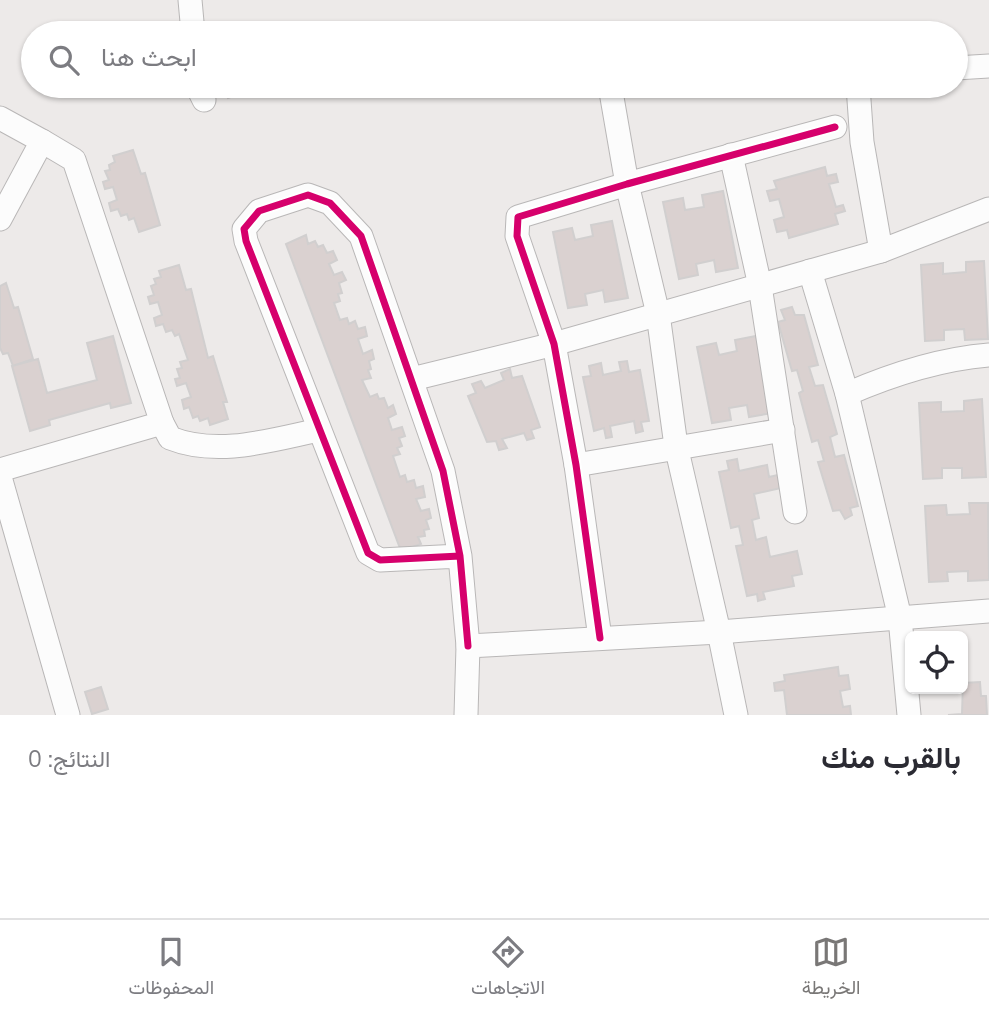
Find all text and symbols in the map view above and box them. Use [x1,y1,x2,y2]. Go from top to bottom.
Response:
search box [21,21,968,98]
text: ابحث هنا [101,40,197,75]
icon: search [45,41,83,79]
map controls [905,631,968,694]
button: locate [905,631,968,694]
text: بالقرب منك [821,738,961,779]
text: النتائج: 0 [28,744,110,775]
tab: المحفوظات [129,933,214,1004]
tab: الاتجاهات [471,933,545,1004]
tab: الخريطة [802,933,861,1004]

